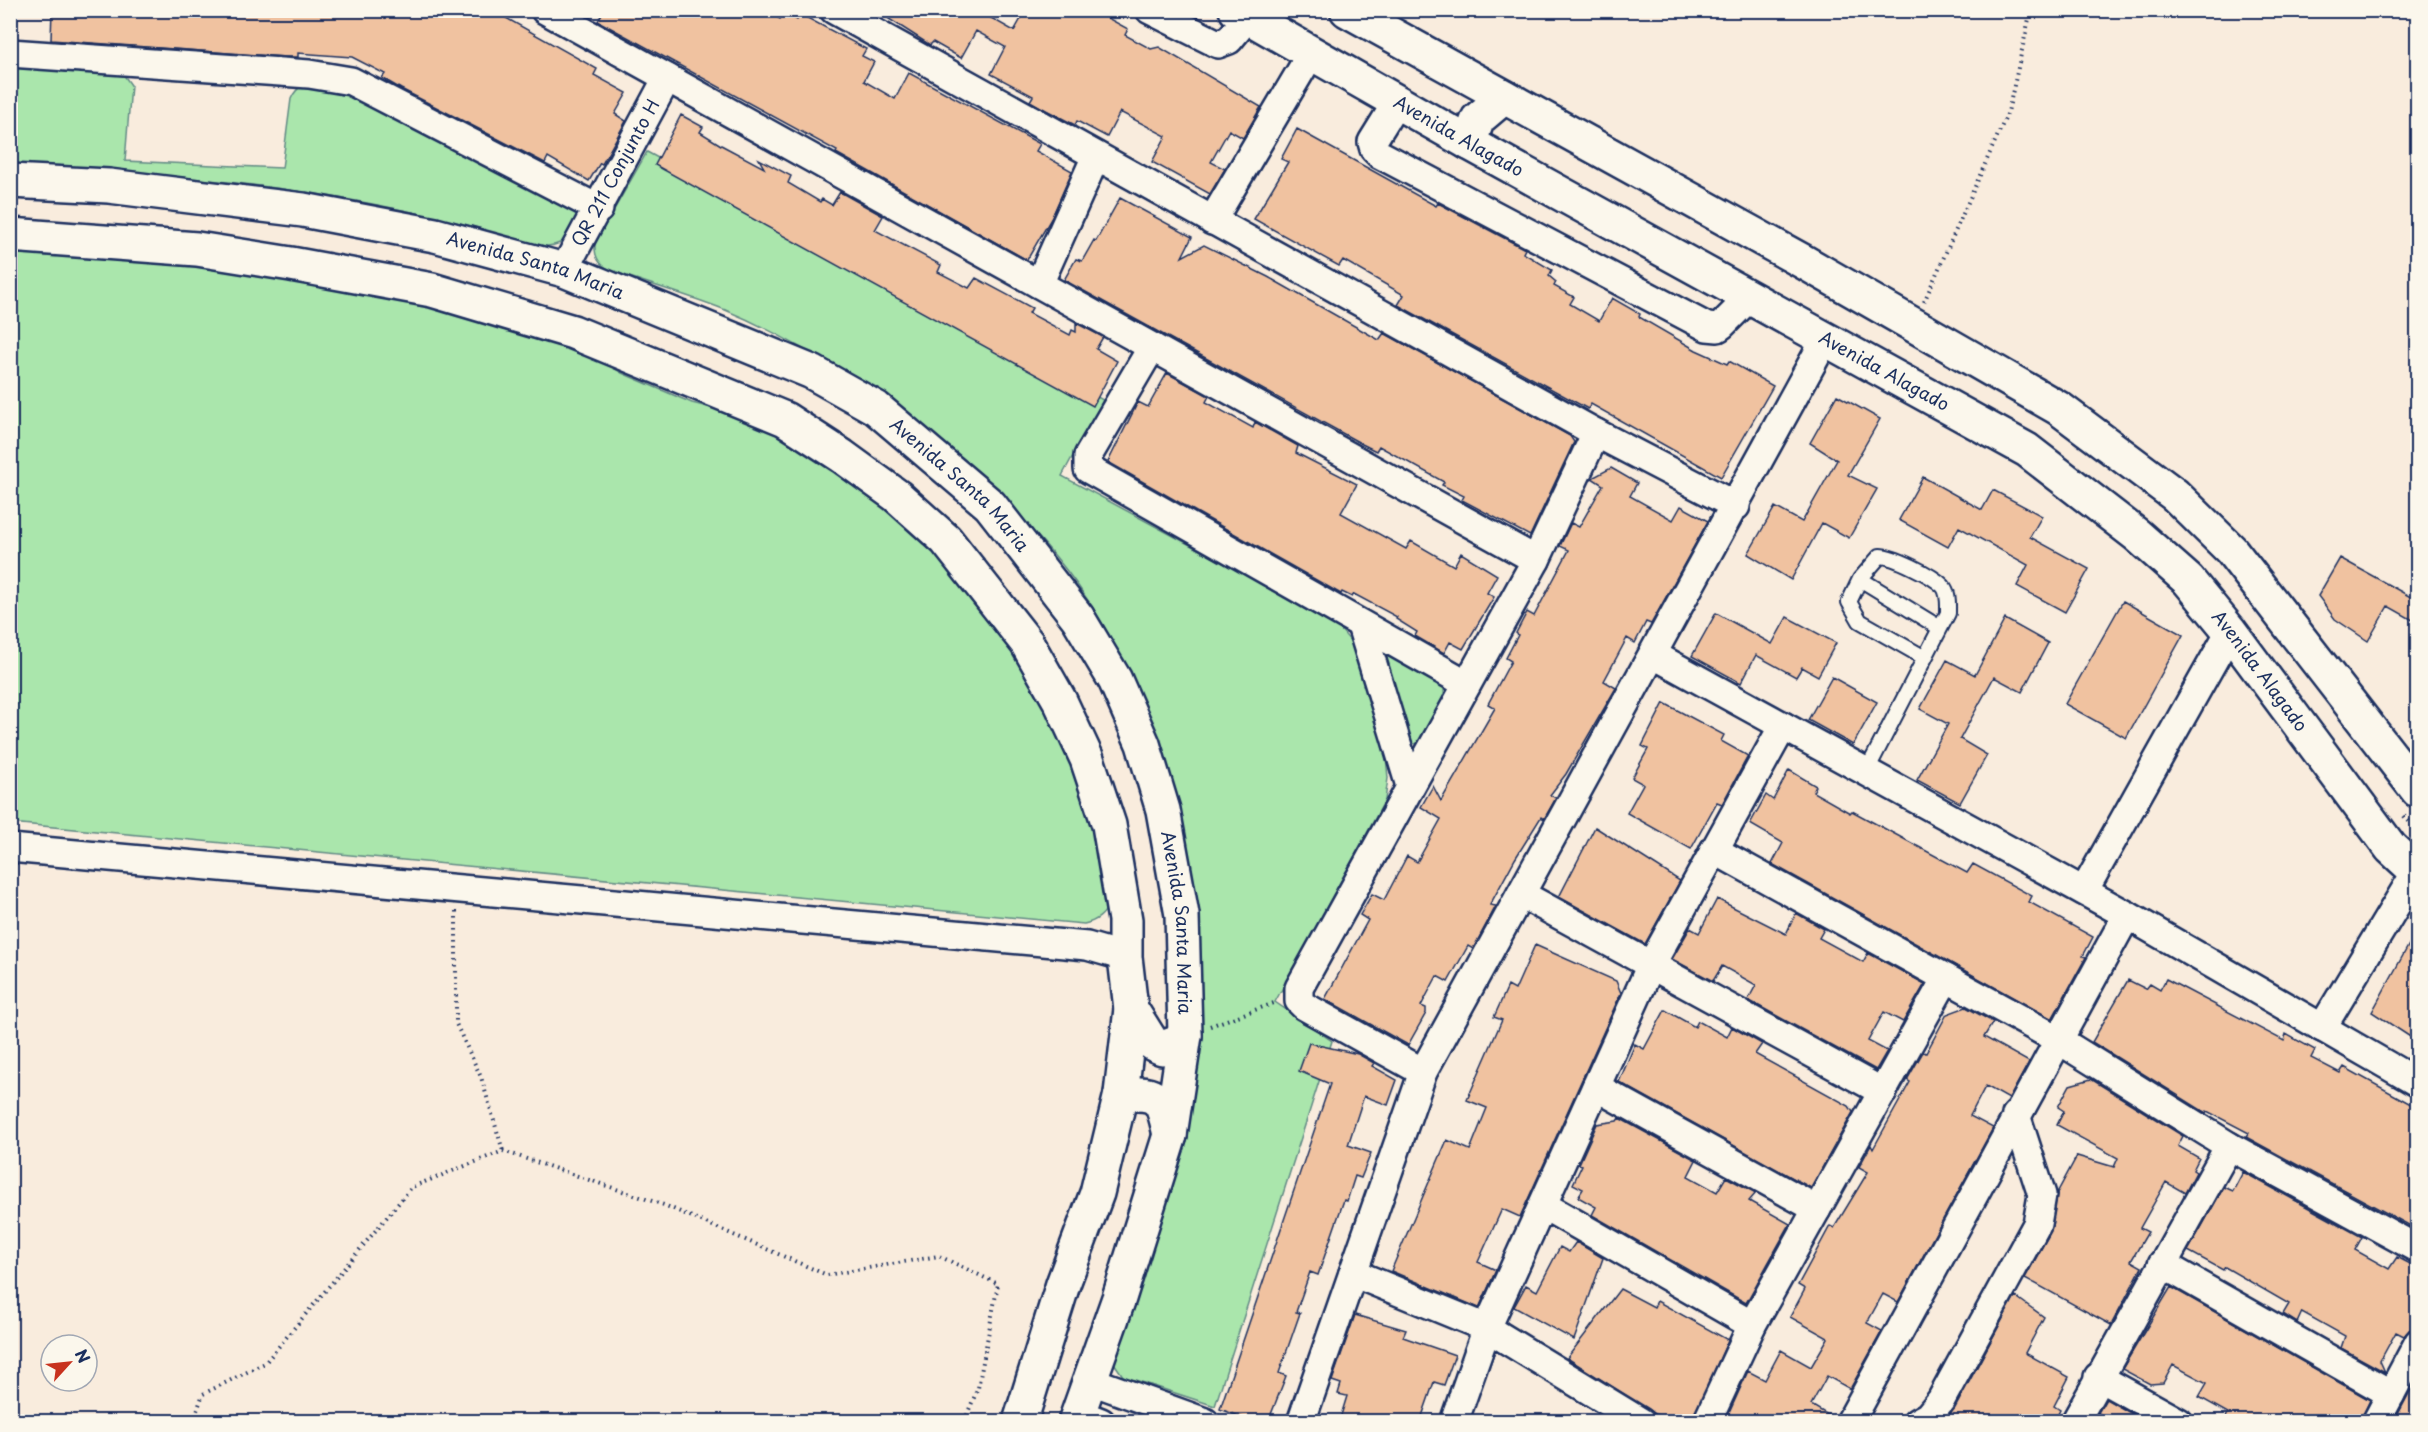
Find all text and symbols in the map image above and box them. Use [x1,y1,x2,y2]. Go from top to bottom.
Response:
street label: Avenida Alagado [1389,88,1529,183]
street label: QR 211 Conjunto H [564,94,665,251]
street label: Avenida Santa Maria [444,224,629,306]
street label: Avenida Alagado [1815,323,1955,417]
street label: Avenida Santa Maria [885,410,1037,557]
street label: Avenida Alagado [2206,604,2315,736]
street label: Avenida Santa Maria [1155,828,1200,1016]
north arrow [39,1333,99,1393]
text: N [70,1345,97,1367]

